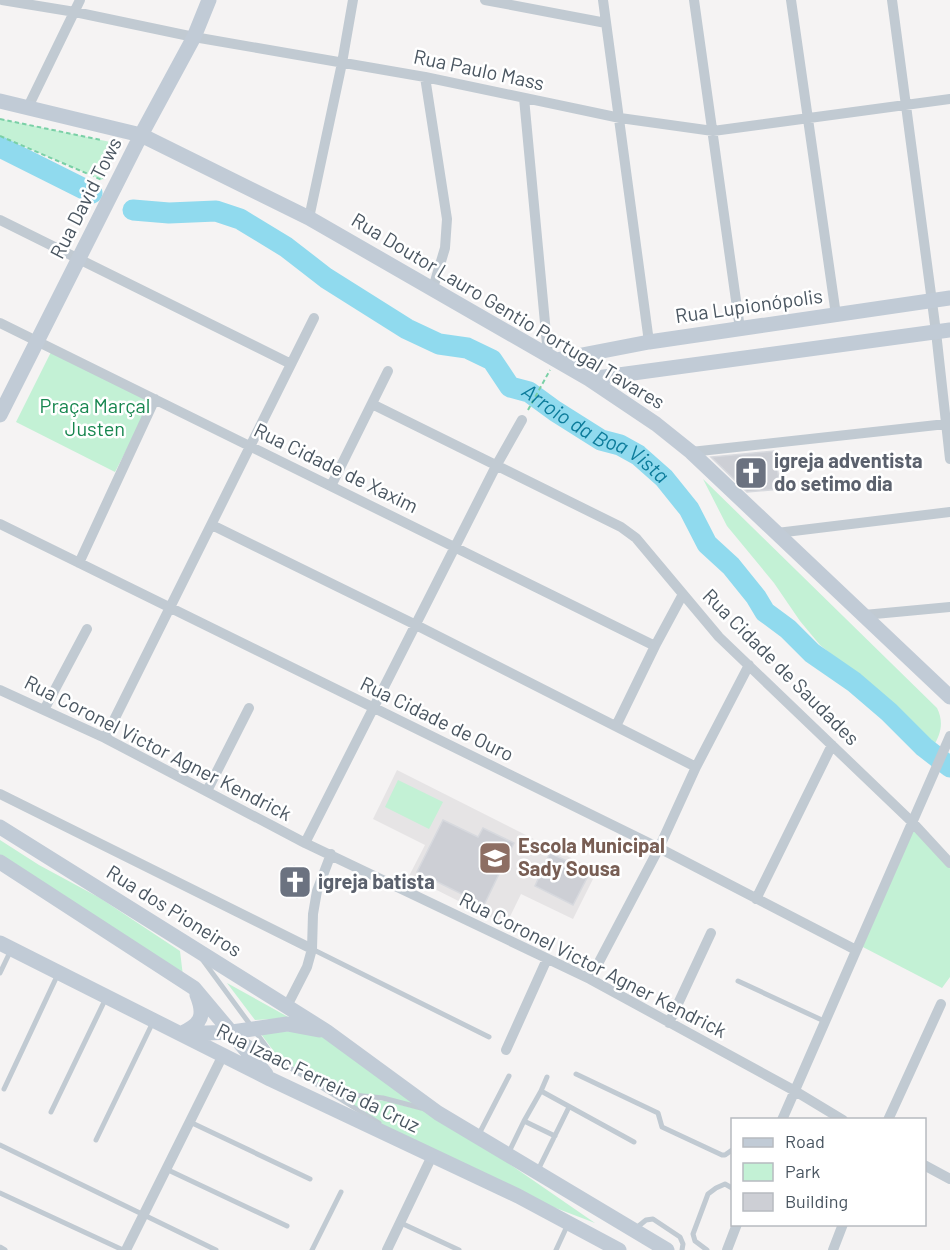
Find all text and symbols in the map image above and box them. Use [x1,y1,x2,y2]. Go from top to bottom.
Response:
street label: Rua Paulo Mass [412,43,547,95]
street label: Rua David Tows [44,133,126,262]
street label: Rua Doutor Lauro Gentio Portugal Tavares [348,207,669,413]
street label: Rua Lupionópolis [674,283,824,327]
water label: Arroio da Boa Vista [518,377,675,488]
park label: Praça Marçal Justen [40,393,150,440]
street label: Rua Cidade de Xaxim [250,417,422,517]
place label: igreja adventista do setimo dia [774,448,923,495]
church icon: igreja adventista do setimo dia [733,455,769,491]
street label: Rua Cidade de Saudades [698,583,865,750]
street label: Rua Coronel Victor Agner Kendrick [21,669,296,825]
street label: Rua Cidade de Ouro [357,670,518,766]
place label: Escola Municipal Sady Sousa [518,833,665,880]
school or university icon: Escola Municipal Sady Sousa [477,840,513,876]
street label: Rua dos Pioneiros [103,859,246,961]
church icon: igreja batista [277,864,313,900]
place label: igreja batista [318,869,435,893]
street label: Rua Coronel Victor Agner Kendrick [456,886,731,1042]
street label: Rua Izaac Ferreira da Cruz [213,1017,424,1137]
legend [731,1118,926,1226]
text: Road [785,1130,825,1152]
text: Park [785,1160,820,1182]
text: Building [785,1190,848,1212]

